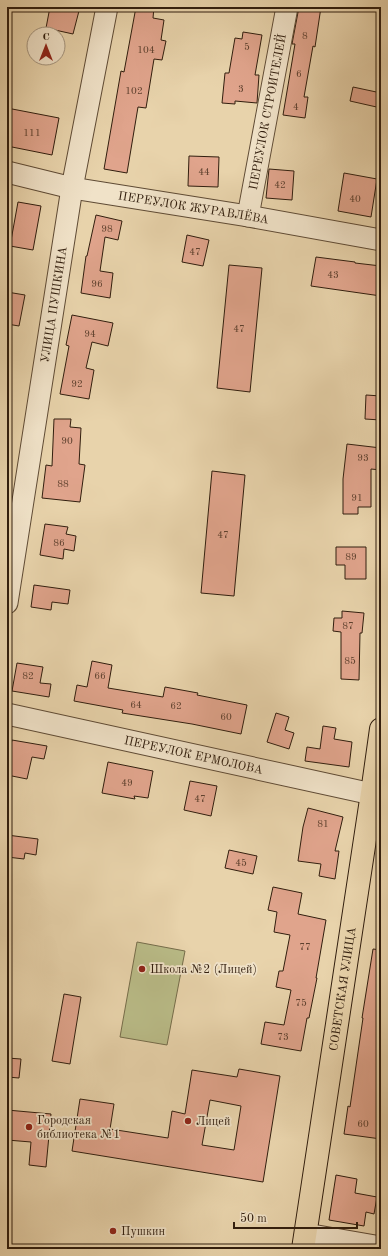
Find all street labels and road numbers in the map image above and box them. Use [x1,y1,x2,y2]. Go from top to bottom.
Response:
street label: ПЕРЕУЛОК СТРОИТЕЛЕЙ [248,32,289,191]
street label: ПЕРЕУЛОК ЖУРАВЛЁВА [117,190,270,227]
street label: УЛИЦА ПУШКИНА [40,246,70,364]
street label: ПЕРЕУЛОК ЕРМОЛОВА [123,735,264,777]
street label: СОВЕТСКАЯ УЛИЦА [328,926,359,1052]

